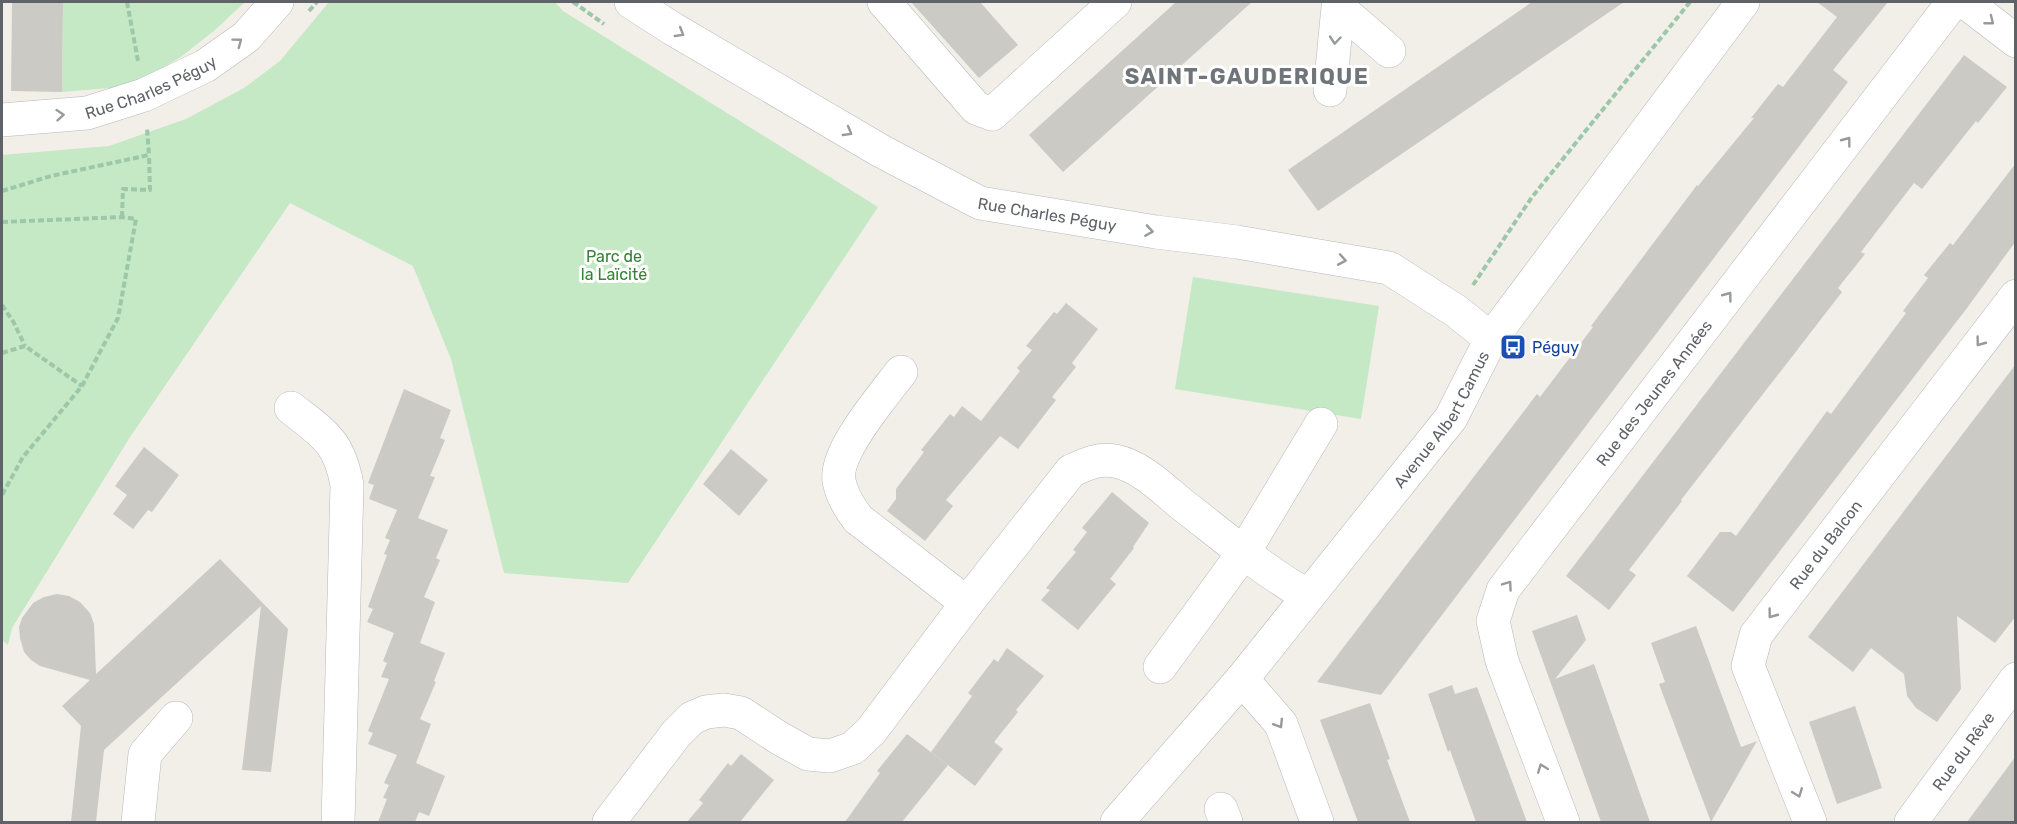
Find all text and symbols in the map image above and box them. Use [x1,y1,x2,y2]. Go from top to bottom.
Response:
one-way arrow [1983,14,1994,25]
one-way arrow [674,26,684,37]
one-way arrow [1329,36,1342,45]
one-way arrow [231,39,242,50]
street label: Rue Charles Péguy [83,52,220,123]
district label: SAINT-GAUDERIQUE [1125,63,1369,90]
one-way arrow [55,109,64,122]
one-way arrow [842,124,852,136]
one-way arrow [1839,137,1850,148]
street label: Rue Charles Péguy [976,194,1118,235]
one-way arrow [1144,224,1154,237]
park label: Parc de la Laïcité [581,247,647,284]
one-way arrow [1337,254,1346,266]
one-way arrow [1721,291,1732,302]
street label: Rue des Jeunes Années [1592,316,1716,470]
bus stop icon: Péguy [1498,332,1528,362]
one-way arrow [1976,336,1987,347]
place label: Péguy [1532,338,1579,357]
street label: Avenue Albert Camus [1390,348,1493,492]
street label: Rue du Balcon [1786,496,1866,593]
one-way arrow [1501,580,1512,591]
one-way arrow [1768,607,1779,618]
street label: Rue du Rêve [1928,708,1999,794]
one-way arrow [1272,718,1284,728]
one-way arrow [1537,763,1550,774]
one-way arrow [1791,787,1803,798]

